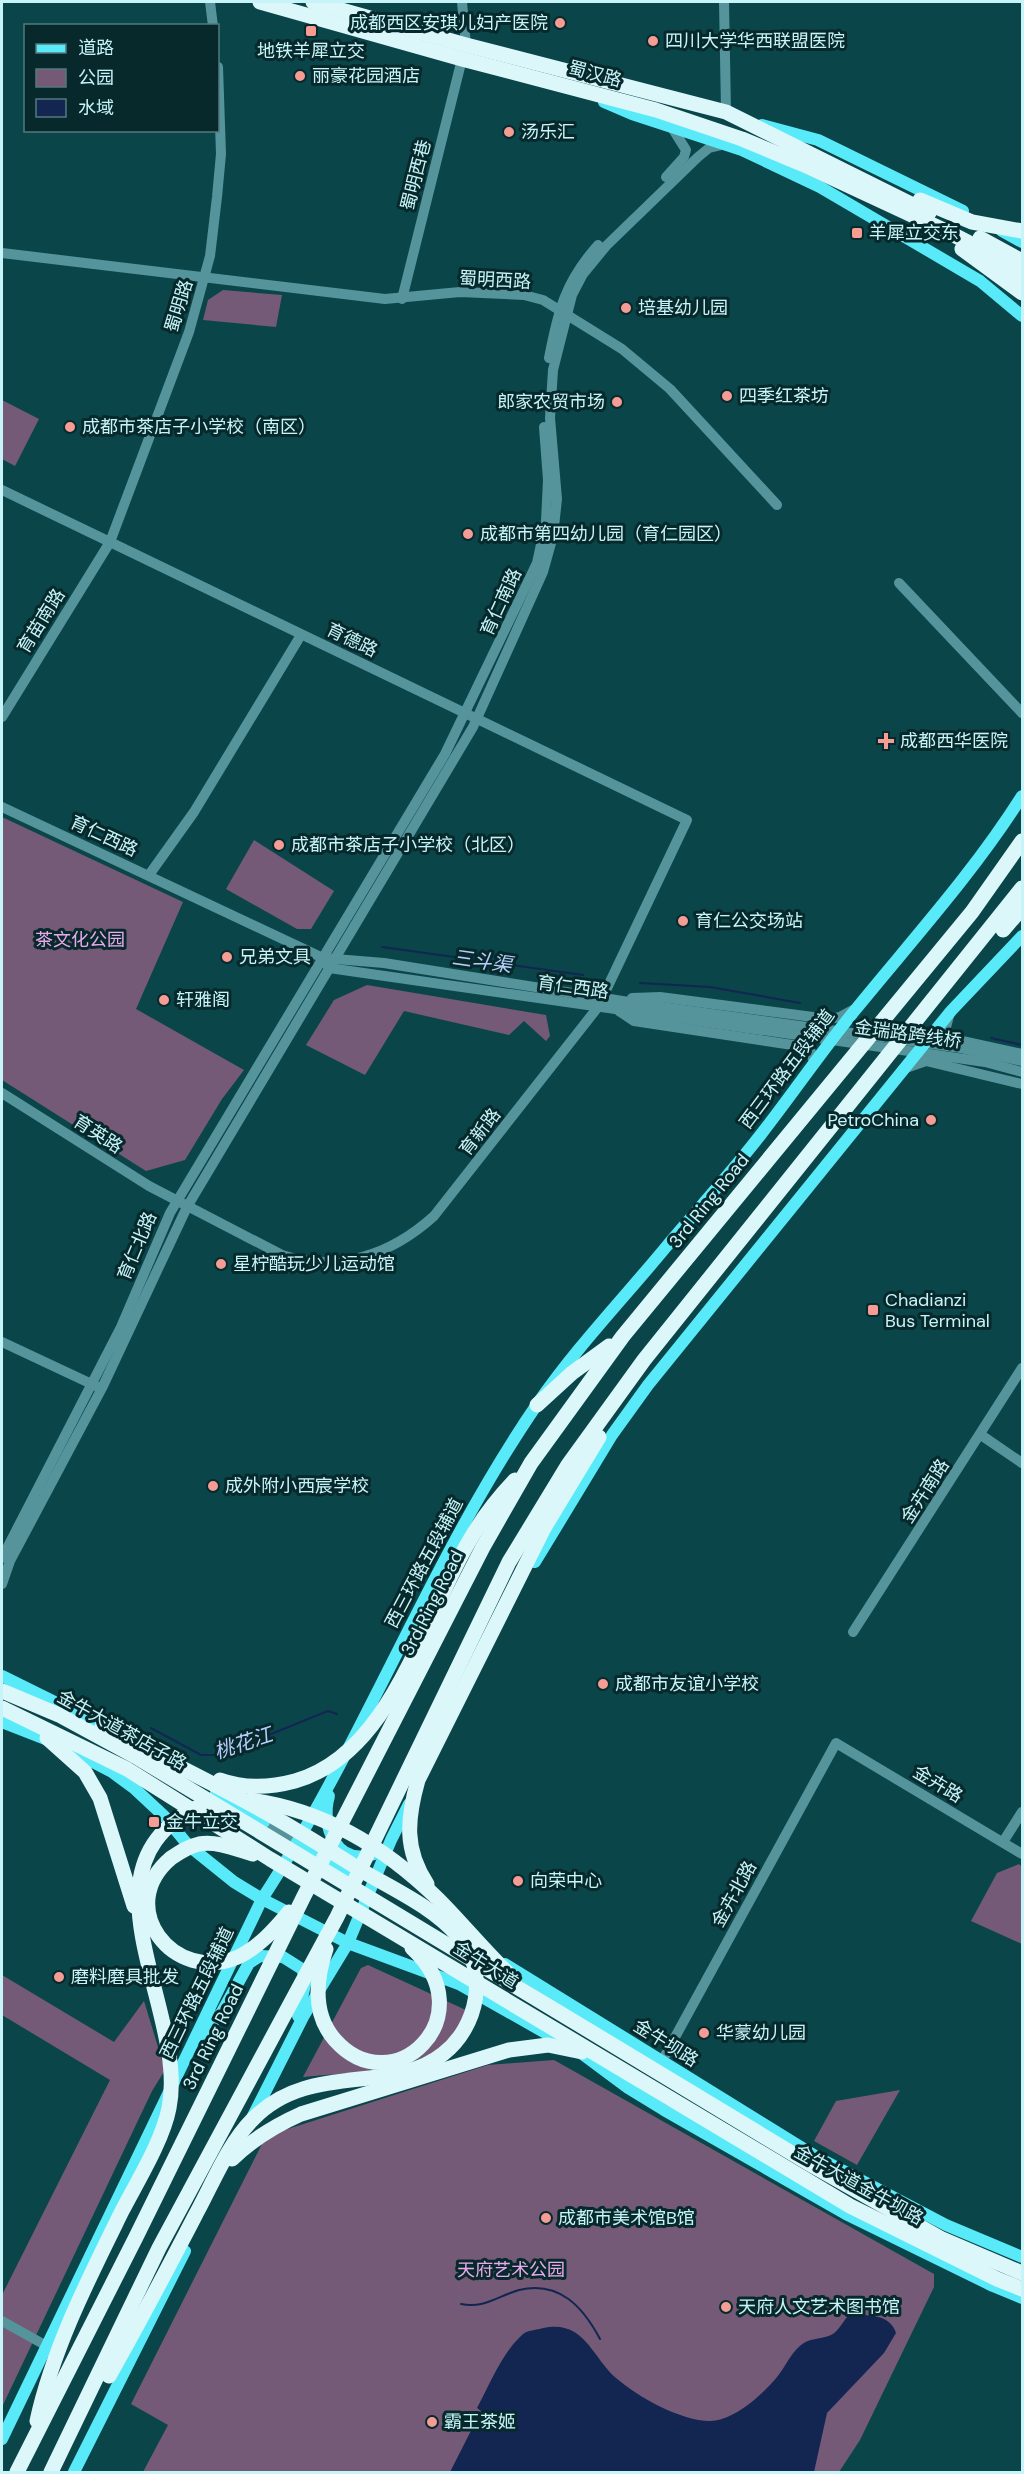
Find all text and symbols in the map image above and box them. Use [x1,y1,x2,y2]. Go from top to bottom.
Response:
place label: 成都西区安琪儿妇产医院 [350,11,548,35]
marker: 成都西区安琪儿妇产医院 [553,16,567,30]
legend [24,24,219,132]
marker: 地铁羊犀立交 [304,24,318,38]
place label: 四川大学华西联盟医院 [665,29,845,53]
marker: 四川大学华西联盟医院 [646,34,660,48]
text: 道路 [78,36,114,60]
place label: 地铁羊犀立交 [257,39,365,63]
street label: 蜀汉路 [566,55,624,93]
place label: 丽豪花园酒店 [312,64,420,88]
text: 公园 [78,66,114,90]
marker: 丽豪花园酒店 [293,69,307,83]
text: 水域 [78,96,114,120]
place label: 汤乐汇 [521,120,575,144]
marker: 汤乐汇 [502,125,516,139]
street label: 蜀明西巷 [396,137,436,213]
place label: 羊犀立交东 [869,221,959,245]
marker: 羊犀立交东 [850,226,864,240]
street label: 蜀明西路 [458,266,532,294]
street label: 蜀明路 [160,277,198,335]
place label: 培基幼儿园 [638,296,728,320]
marker: 培基幼儿园 [619,301,633,315]
place label: 四季红茶坊 [739,384,829,408]
marker: 四季红茶坊 [720,389,734,403]
place label: 郎家农贸市场 [497,390,605,414]
marker: 郎家农贸市场 [610,395,624,409]
place label: 成都市茶店子小学校（南区） [82,415,316,439]
marker: 成都市茶店子小学校（南区） [63,420,77,434]
place label: 成都市第四幼儿园（育仁园区） [480,522,732,546]
marker: 成都市第四幼儿园（育仁园区） [461,527,475,541]
street label: 育仁南路 [475,564,527,640]
street label: 育苗南路 [12,584,70,658]
street label: 育德路 [322,617,382,663]
place label: 成都西华医院 [900,729,1008,753]
marker: 成都西华医院 [877,732,895,750]
street label: 育仁西路 [66,810,142,862]
place label: 成都市茶店子小学校（北区） [291,833,525,857]
marker: 成都市茶店子小学校（北区） [272,838,286,852]
place label: 育仁公交场站 [695,909,803,933]
marker: 育仁公交场站 [676,914,690,928]
park label: 茶文化公园 [35,928,125,952]
water label: 三斗渠 [450,944,516,978]
place label: 兄弟文具 [239,945,311,969]
marker: 兄弟文具 [220,950,234,964]
street label: 育仁西路 [536,970,610,1004]
place label: 轩雅阁 [176,988,230,1012]
marker: 轩雅阁 [157,993,171,1007]
street label: 西三环路五段辅道 [734,1004,840,1134]
street label: 金瑞路跨线桥 [853,1015,963,1053]
street label: 育新路 [454,1103,506,1161]
place label: PetroChina [827,1108,919,1132]
street label: 育英路 [69,1109,127,1159]
marker: PetroChina [924,1113,938,1127]
street label: 3rd Ring Road [663,1149,755,1253]
street label: 育仁北路 [112,1208,162,1284]
place label: 星柠酷玩少儿运动馆 [233,1252,395,1276]
marker: 星柠酷玩少儿运动馆 [214,1257,228,1271]
place label: Chadianzi Bus Terminal [885,1288,990,1333]
marker: Chadianzi Bus Terminal [866,1303,880,1317]
street label: 金卉南路 [895,1454,955,1528]
place label: 成外附小西宸学校 [225,1474,369,1498]
marker: 成外附小西宸学校 [206,1479,220,1493]
street label: 西三环路五段辅道 [380,1494,468,1632]
street label: 3rd Ring Road [395,1546,469,1660]
place label: 成都市友谊小学校 [615,1672,759,1696]
marker: 成都市友谊小学校 [596,1677,610,1691]
street label: 金牛大道茶店子路 [53,1685,191,1775]
water label: 桃花江 [210,1721,277,1765]
street label: 金卉路 [909,1760,967,1808]
place label: 金牛立交 [166,1810,238,1834]
marker: 金牛立交 [147,1815,161,1829]
street label: 金卉北路 [706,1857,762,1931]
place label: 向荣中心 [530,1869,602,1893]
marker: 向荣中心 [511,1874,525,1888]
street label: 西三环路五段辅道 [155,1923,239,2063]
street label: 金牛大道 [449,1936,523,1994]
place label: 磨料磨具批发 [71,1965,179,1989]
marker: 磨料磨具批发 [52,1970,66,1984]
street label: 3rd Ring Road [177,1980,249,2094]
street label: 金牛坝路 [629,2014,703,2072]
place label: 华蒙幼儿园 [716,2021,806,2045]
marker: 华蒙幼儿园 [697,2026,711,2040]
street label: 金牛大道金牛坝路 [790,2140,928,2230]
place label: 成都市美术馆B馆 [558,2206,695,2230]
marker: 成都市美术馆B馆 [539,2211,553,2225]
park label: 天府艺术公园 [457,2258,565,2282]
place label: 天府人文艺术图书馆 [738,2295,900,2319]
marker: 天府人文艺术图书馆 [719,2300,733,2314]
place label: 霸王茶姬 [444,2410,516,2434]
marker: 霸王茶姬 [425,2415,439,2429]

